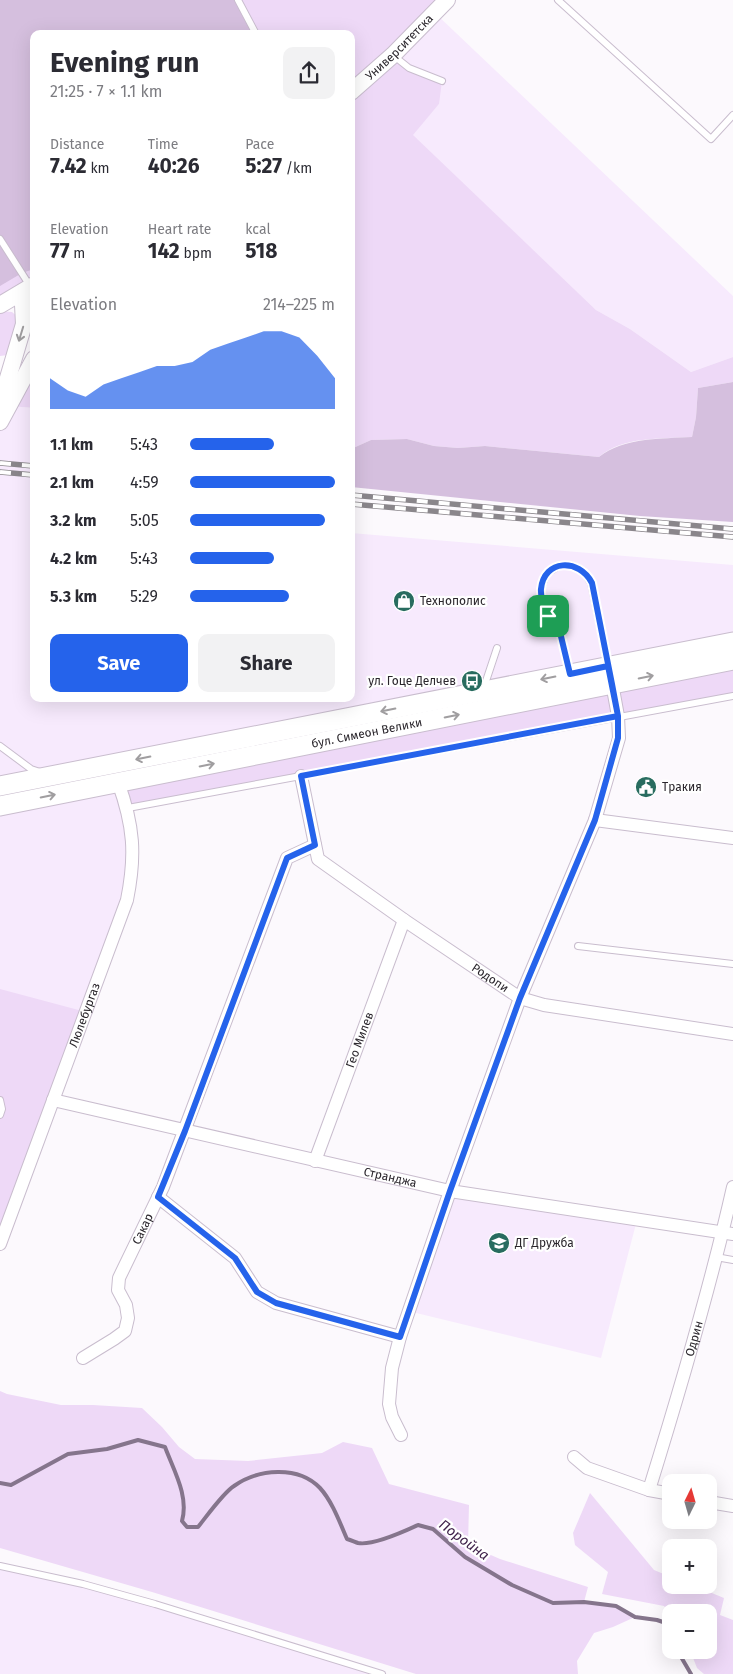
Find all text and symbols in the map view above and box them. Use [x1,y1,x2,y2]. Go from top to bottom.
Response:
street label: Университетска [363,11,436,83]
text: Evening run [50,46,199,79]
button: share [283,47,335,99]
text: 21:25 · 7 × 1.1 km [50,82,162,101]
text: Distance [50,136,104,153]
text: Time [148,136,178,153]
text: Pace [245,136,274,153]
text: 7.42 [50,153,87,179]
text: 40:26 [148,153,200,179]
text: 5:27 [245,153,282,179]
text: km [87,160,110,177]
text: /km [282,160,312,177]
text: Elevation [50,221,109,238]
text: Heart rate [148,221,211,238]
text: kcal [245,221,271,238]
text: 77 [50,238,70,264]
text: 142 [148,238,180,264]
text: 518 [245,238,277,264]
text: m [70,245,85,262]
text: bpm [180,245,212,262]
text: Elevation [50,295,117,314]
text: 214–225 m [263,295,335,314]
one-way arrow [16,325,26,341]
text: 1.1 km [50,435,93,454]
text: 5:43 [130,435,158,454]
text: 2.1 km [50,473,94,492]
text: 4:59 [130,473,159,492]
text: 3.2 km [50,511,97,530]
text: 5:05 [130,511,159,530]
text: 4.2 km [50,549,97,568]
text: 5:43 [130,549,158,568]
text: 5.3 km [50,587,97,606]
text: 5:29 [130,587,158,606]
shop icon: Технополис [392,589,416,613]
place label: Технополис [420,594,486,608]
pin [527,595,569,637]
icon: arrive [534,602,562,630]
button: Save [50,634,188,692]
button: Share [198,634,335,692]
bus stop icon: ул. Гоце Делчев [460,669,484,693]
one-way arrow [638,672,654,682]
place label: ул. Гоце Делчев [368,674,456,688]
one-way arrow [540,674,556,684]
one-way arrow [381,705,397,715]
one-way arrow [444,710,460,720]
street label: бул. Симеон Велики [310,715,423,751]
one-way arrow [135,754,151,763]
one-way arrow [199,759,215,769]
public building icon: Тракия [634,775,658,799]
place label: Тракия [662,780,702,794]
one-way arrow [39,791,55,801]
street label: Родопи [469,961,511,995]
street label: Люлебургаз [66,981,103,1049]
street label: Гео Милев [343,1010,376,1070]
street label: Странджа [362,1164,418,1190]
street label: Сакар [129,1211,156,1247]
school or university icon: ДГ Дружба [487,1231,511,1255]
place label: ДГ Дружба [514,1236,574,1250]
street label: Одрин [682,1319,706,1358]
north arrow [662,1474,718,1529]
map controls [662,1474,717,1659]
water label: Поройна [436,1516,492,1564]
button: + [662,1539,717,1594]
button: − [662,1604,717,1659]

